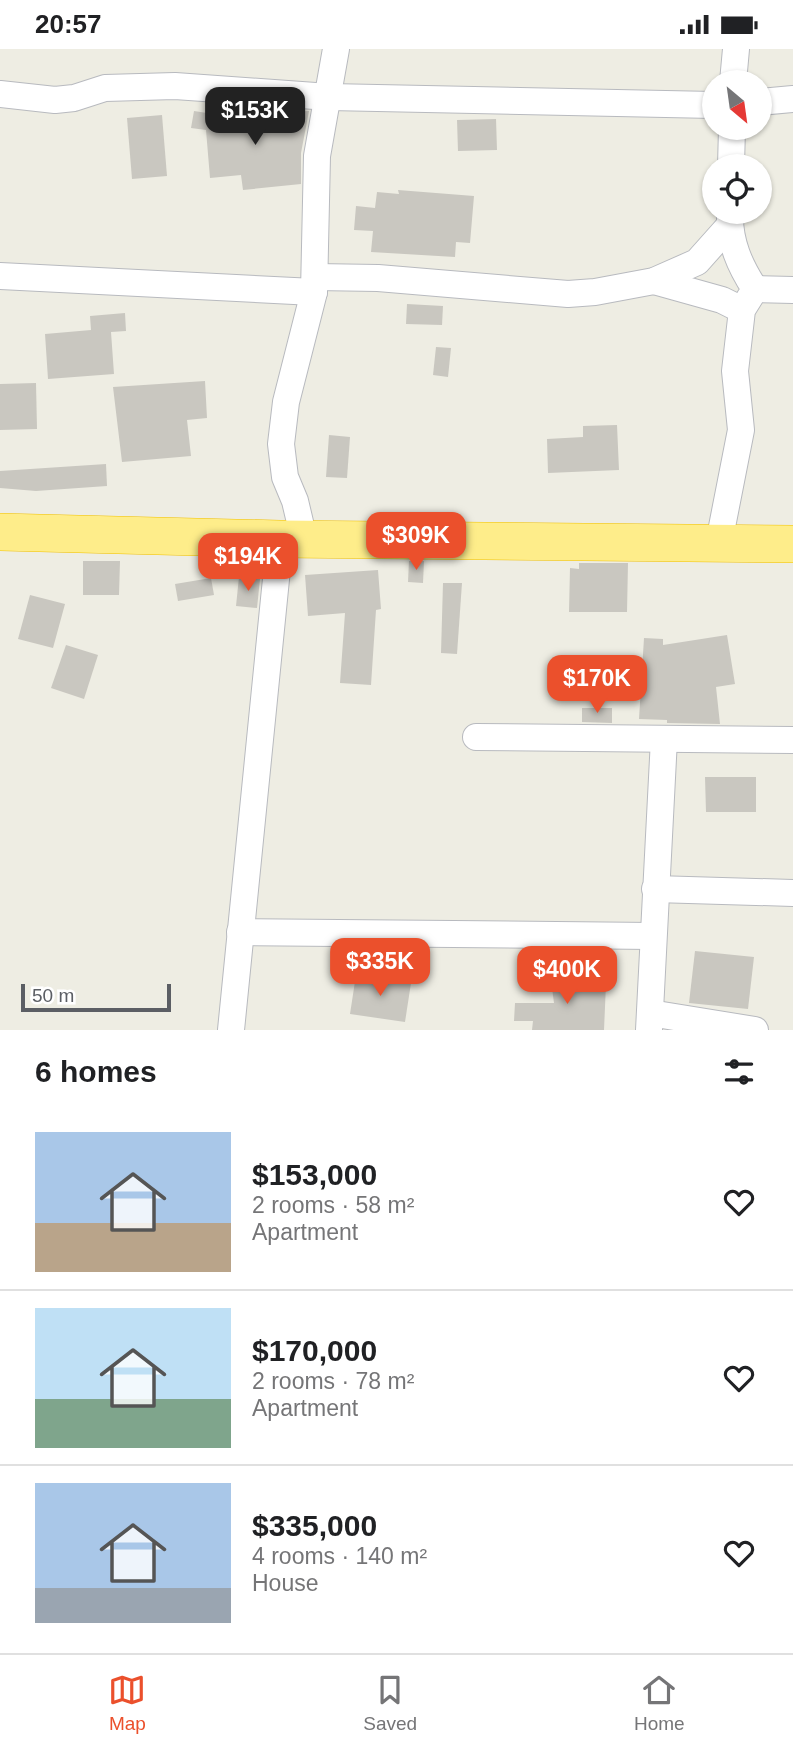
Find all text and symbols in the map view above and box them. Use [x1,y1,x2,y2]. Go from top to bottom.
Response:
text: 20:57 [35,9,102,39]
north arrow [702,70,772,140]
map controls [702,70,772,224]
pin: $153K [206,87,304,147]
text: $153K [221,97,289,123]
button: locate [702,154,772,224]
pin: $309K [367,512,465,572]
text: $309K [382,522,450,548]
pin: $194K [199,533,297,593]
text: $194K [214,543,282,569]
pin: $170K [548,655,646,715]
text: $170K [563,665,631,691]
pin: $335K [331,939,429,998]
pin: $400K [518,947,616,1006]
text: $335K [346,948,414,974]
text: $400K [533,956,601,982]
scale bar [21,981,172,1013]
text: 50 m [32,985,74,1006]
icon: filters [720,1053,758,1091]
text: 6 homes [35,1055,157,1088]
text: $153,000 [252,1158,377,1191]
icon: home [91,1160,175,1244]
icon: heart [720,1183,758,1221]
text: 2 rooms · 58 m² [252,1192,414,1218]
text: Apartment [252,1219,358,1245]
text: $170,000 [252,1334,377,1367]
icon: home [91,1336,175,1420]
icon: heart [720,1359,758,1397]
text: 2 rooms · 78 m² [252,1368,414,1394]
text: Apartment [252,1395,358,1421]
text: $335,000 [252,1509,377,1542]
icon: home [91,1511,175,1595]
icon: heart [720,1534,758,1572]
text: 4 rooms · 140 m² [252,1543,427,1569]
text: House [252,1570,318,1596]
tab: Map [108,1671,146,1735]
tab: Saved [363,1671,417,1735]
tab: Home [634,1671,685,1735]

